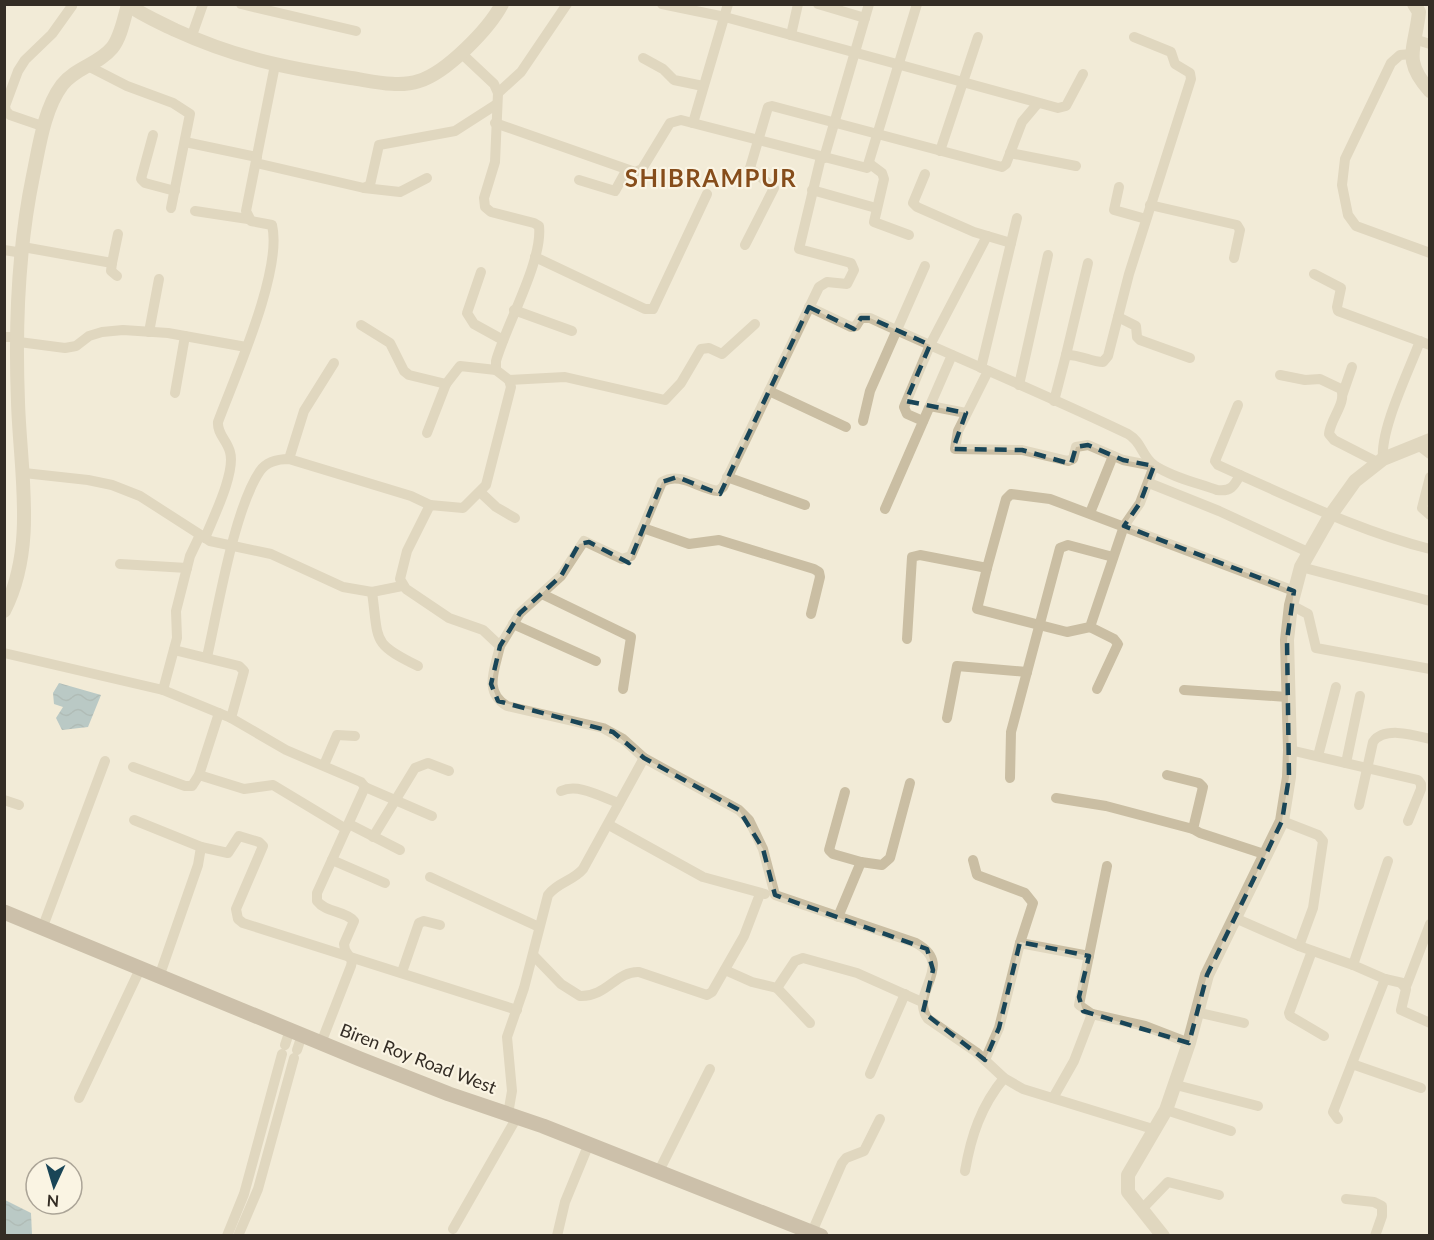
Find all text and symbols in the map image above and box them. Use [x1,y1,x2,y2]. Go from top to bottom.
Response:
district label: SHIBRAMPUR [625,163,797,192]
street label: Biren Roy Road West [337,1018,500,1098]
north arrow [24,1156,84,1216]
text: N [46,1192,60,1211]

